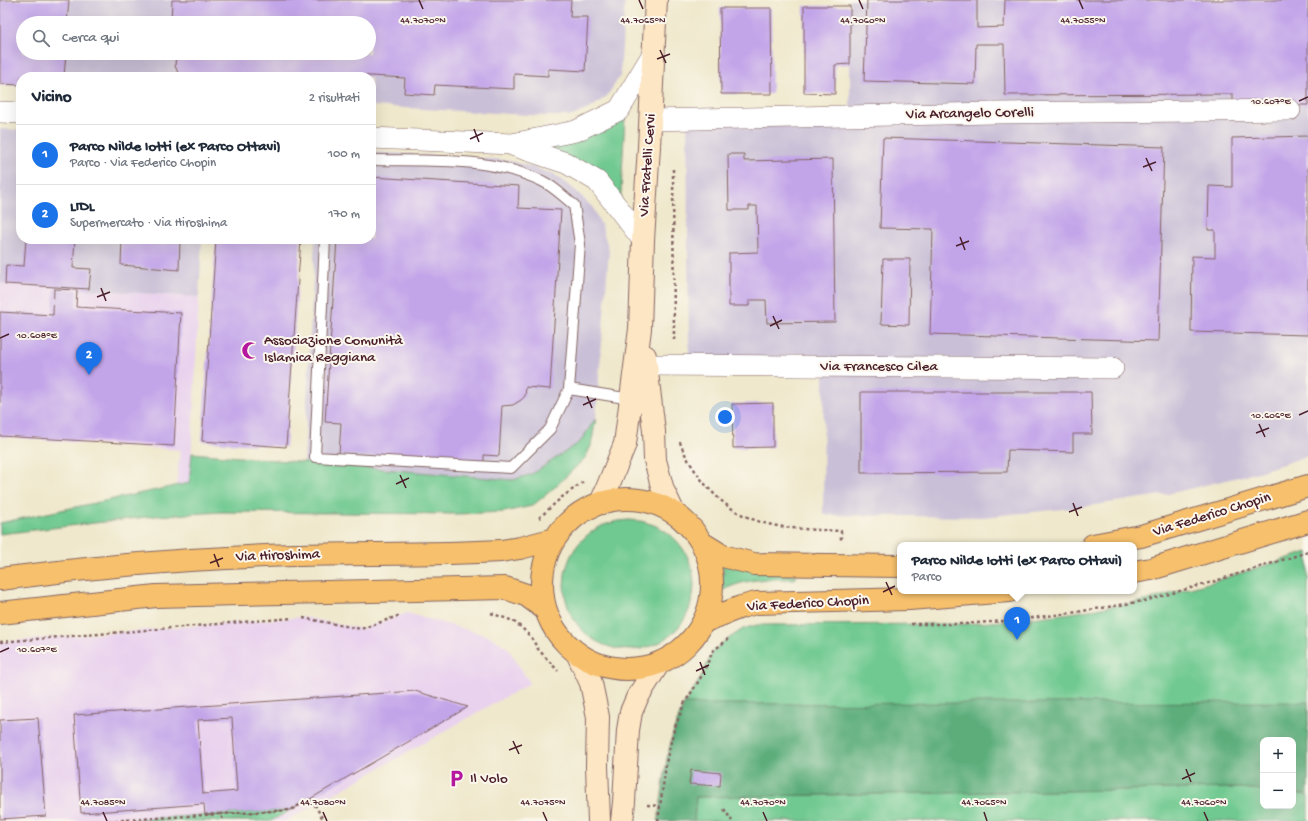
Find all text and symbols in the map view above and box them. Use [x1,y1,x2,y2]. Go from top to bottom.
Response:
text: 44.7070°N [400,15,446,27]
text: 44.7065°N [621,15,666,27]
text: 44.7060°N [840,15,886,27]
text: 44.7055°N [1060,15,1106,27]
search box [16,16,376,60]
icon: search [30,27,52,49]
text: Cerca qui [62,29,119,47]
text: Vicino [32,88,72,108]
text: 2 risultati [309,91,360,106]
text: 10.607°E [1250,96,1292,108]
street label: Via Arcangelo Corelli [905,104,1034,124]
street label: Via Fratelli Cervi [635,113,661,218]
text: Parco Nilde Iotti (ex Parco Ottavi) [70,138,281,156]
text: 1 [42,147,48,162]
text: 100 m [328,147,360,162]
text: Parco · Via Federico Chopin [70,156,216,171]
text: LIDL [70,198,94,216]
text: 2 [42,207,48,222]
text: 170 m [328,207,360,222]
text: Supermercato · Via Hiroshima [70,216,227,231]
text: 10.608°E [16,330,58,342]
place label: Associazione Comunità Islamica Reggiana [264,332,404,367]
mosque icon: Associazione Comunità Islamica Reggiana [241,340,261,360]
pin: 2 [76,342,102,375]
street label: Via Francesco Cilea [819,358,938,376]
your location [715,407,735,427]
text: 10.606°E [1250,410,1291,422]
street label: Via Federico Chopin [1150,489,1273,542]
popup [897,542,1137,594]
street label: Via Hiroshima [235,546,321,566]
text: Parco Nilde Iotti (ex Parco Ottavi) [912,552,1122,570]
text: Parco [912,570,942,585]
street label: Via Federico Chopin [746,592,869,616]
pin: 1 [1004,607,1030,640]
text: 10.607°E [16,644,58,656]
map controls [1260,737,1296,809]
button: + [1260,737,1296,773]
parking icon: Il Volo [447,769,467,789]
place label: Il Volo [470,770,508,788]
button: − [1260,773,1296,809]
text: 44.7085°N [80,797,126,809]
text: 44.7080°N [300,797,346,809]
text: 44.7075°N [521,797,566,809]
text: 44.7070°N [740,797,786,809]
text: 44.7065°N [962,797,1007,809]
text: 44.7060°N [1181,797,1227,809]

